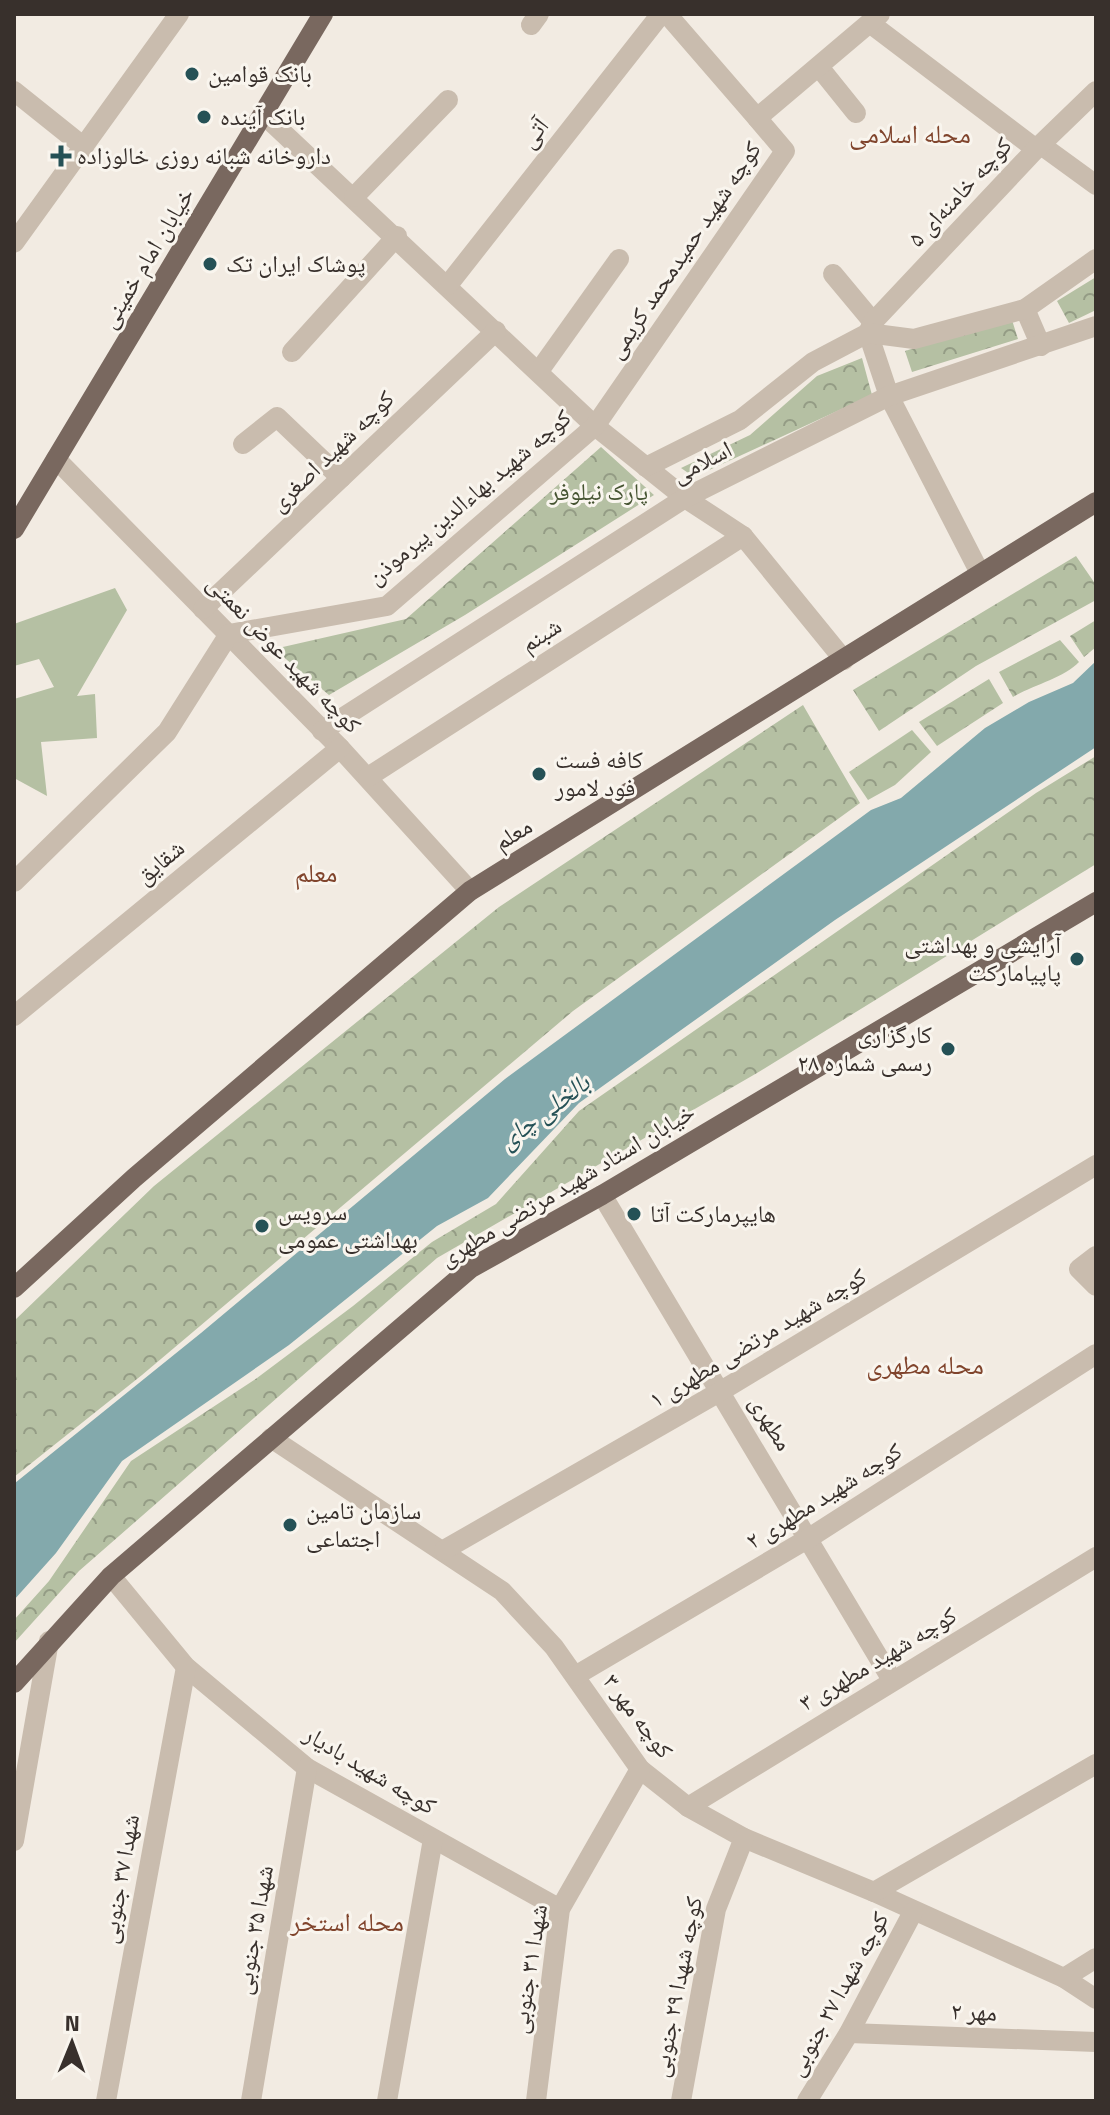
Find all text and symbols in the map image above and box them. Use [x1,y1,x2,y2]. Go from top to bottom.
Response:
place label: بانک قوامین [208,55,312,91]
marker: بانک قوامین [183,65,201,83]
place label: بانک آینده [220,98,305,134]
marker: بانک آینده [195,108,213,126]
street label: آتی [510,109,557,155]
district label: محله اسلامی [849,114,971,153]
street label: کوچه خامنه‌ای ۵ [899,128,1020,255]
street label: کوچه شهید حمیدمحمد کریمی [597,133,770,366]
place label: داروخانه شبانه روزی خالوزاده [77,137,331,173]
marker: داروخانه شبانه روزی خالوزاده [52,147,70,165]
street label: خیابان امام خمینی [90,180,203,335]
place label: پوشاک ایران تک [226,245,366,281]
marker: پوشاک ایران تک [201,255,219,273]
street label: کوچه شهید اصغری [261,381,402,519]
street label: کوچه شهید بهاءالدین پیرموذن [358,400,579,593]
street label: اسلامی [665,431,738,492]
park label: پارک نیلوفر [549,473,648,509]
street label: کوچه شهید عوض نعمتی [199,566,370,741]
street label: شبنم [513,607,568,661]
place label: کافه فست فود لامور [554,741,643,805]
marker: کافه فست فود لامور [530,765,548,783]
street label: معلم [486,807,539,859]
street label: شقایق [127,830,192,893]
district label: معلم [295,853,337,892]
place label: آرایشی و بهداشتی پاپیامارکت [904,926,1062,990]
marker: آرایشی و بهداشتی پاپیامارکت [1068,950,1086,968]
place label: کارگزاری رسمی شماره ۲۸ [798,1016,932,1080]
marker: کارگزاری رسمی شماره ۲۸ [939,1040,957,1058]
water label: بالخلی چای [490,1063,598,1158]
street label: خیابان استاد شهید مرتضی مطهری [432,1093,701,1275]
place label: سرویس بهداشتی عمومی [278,1193,418,1257]
place label: هایپرمارکت آتا [650,1195,776,1231]
marker: هایپرمارکت آتا [625,1205,643,1223]
marker: سرویس بهداشتی عمومی [253,1217,271,1235]
street label: کوچه شهید مرتضی مطهری ۱ [642,1258,873,1416]
district label: محله مطهری [866,1345,984,1384]
street label: مطهری [741,1388,803,1457]
street label: کوچه شهید مطهری ۲ [738,1433,909,1558]
place label: سازمان تامین اجتماعی [306,1492,421,1556]
marker: سازمان تامین اجتماعی [281,1516,299,1534]
street label: کوچه شهید مطهری ۳ [792,1597,963,1720]
street label: کوچه مهر ۳ [595,1665,683,1766]
street label: کوچه شهید بادیار [297,1715,444,1823]
street label: شهدا ۳۷ جنوبی [90,1811,148,1946]
street label: شهدا ۳۵ جنوبی [224,1862,282,1997]
street label: کوچه شهدا ۲۹ جنوبی [641,1893,711,2080]
street label: شهدا ۳۱ جنوبی [500,1901,556,2036]
district label: محله استخر [289,1902,404,1941]
street label: کوچه شهدا ۲۷ جنوبی [777,1905,897,2082]
street label: مهر ۲ [950,1992,998,2030]
north arrow [32,2003,112,2083]
text: N [64,2006,80,2040]

